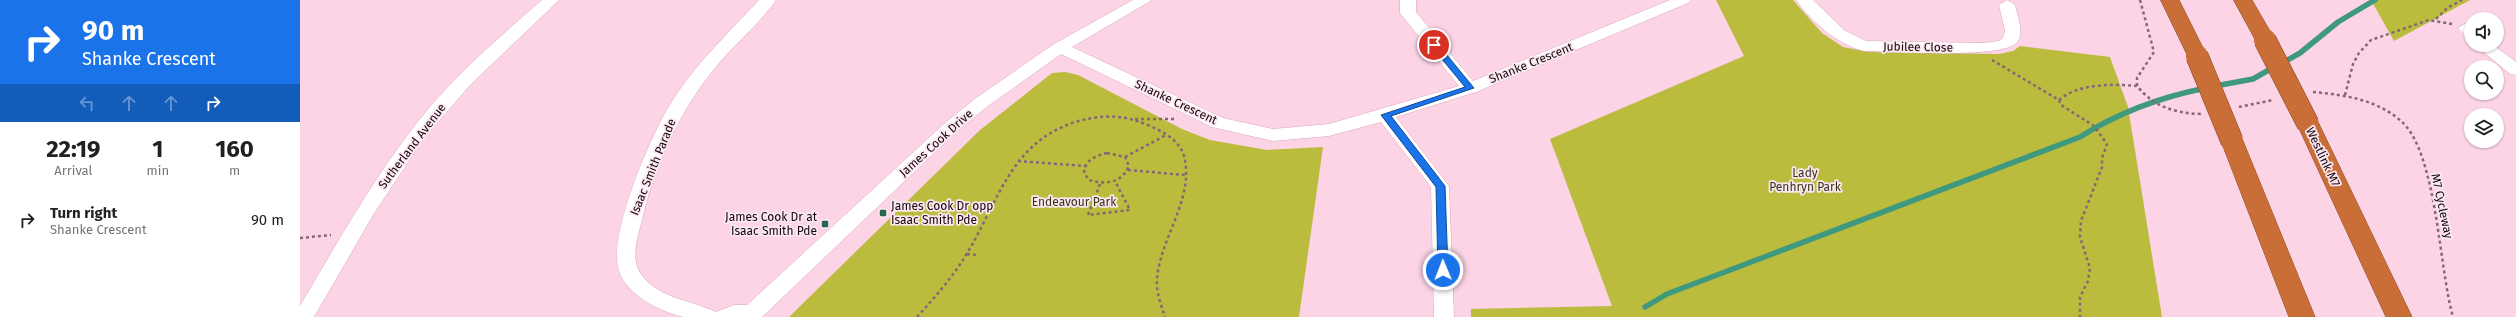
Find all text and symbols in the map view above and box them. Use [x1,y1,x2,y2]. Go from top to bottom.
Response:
map controls [2464,12,2504,148]
button: sound [2464,12,2504,52]
text: 90 m [82,14,144,47]
icon: right [16,16,68,68]
pin [1417,28,1451,62]
icon: arrive [1423,34,1445,56]
street label: Jubilee Close [1883,39,1953,55]
street label: Shanke Crescent [1487,40,1576,86]
text: Shanke Crescent [82,48,216,70]
button: search [2464,60,2504,100]
street label: Shanke Crescent [1133,77,1220,127]
icon: left [76,92,98,114]
icon: ahead [118,92,140,114]
icon: ahead [160,92,182,114]
icon: right [202,92,224,114]
street label: Sutherland Avenue [375,101,449,191]
street label: James Cook Drive [896,106,976,180]
button: layers [2464,108,2504,148]
street label: Isaac Smith Parade [627,117,679,217]
street label: Westlink M7 [2303,125,2343,189]
text: 22:19 [46,135,100,163]
text: 1 [152,135,163,163]
text: 160 [215,135,254,163]
text: Arrival [54,163,92,178]
text: min [147,163,169,178]
text: m [229,163,240,178]
park label: Lady Penhryn Park [1769,166,1842,194]
street label: M7 Cycleway [2428,172,2456,240]
park label: Endeavour Park [1032,195,1117,209]
place label: James Cook Dr opp Isaac Smith Pde [891,199,993,227]
text: Turn right [50,204,117,222]
marker: James Cook Dr opp Isaac Smith Pde [878,208,888,218]
icon: right [16,209,38,231]
place label: James Cook Dr at Isaac Smith Pde [725,210,818,238]
text: 90 m [251,211,284,229]
marker: James Cook Dr at Isaac Smith Pde [820,219,830,229]
text: Shanke Crescent [50,222,147,237]
position arrow [1422,249,1464,291]

